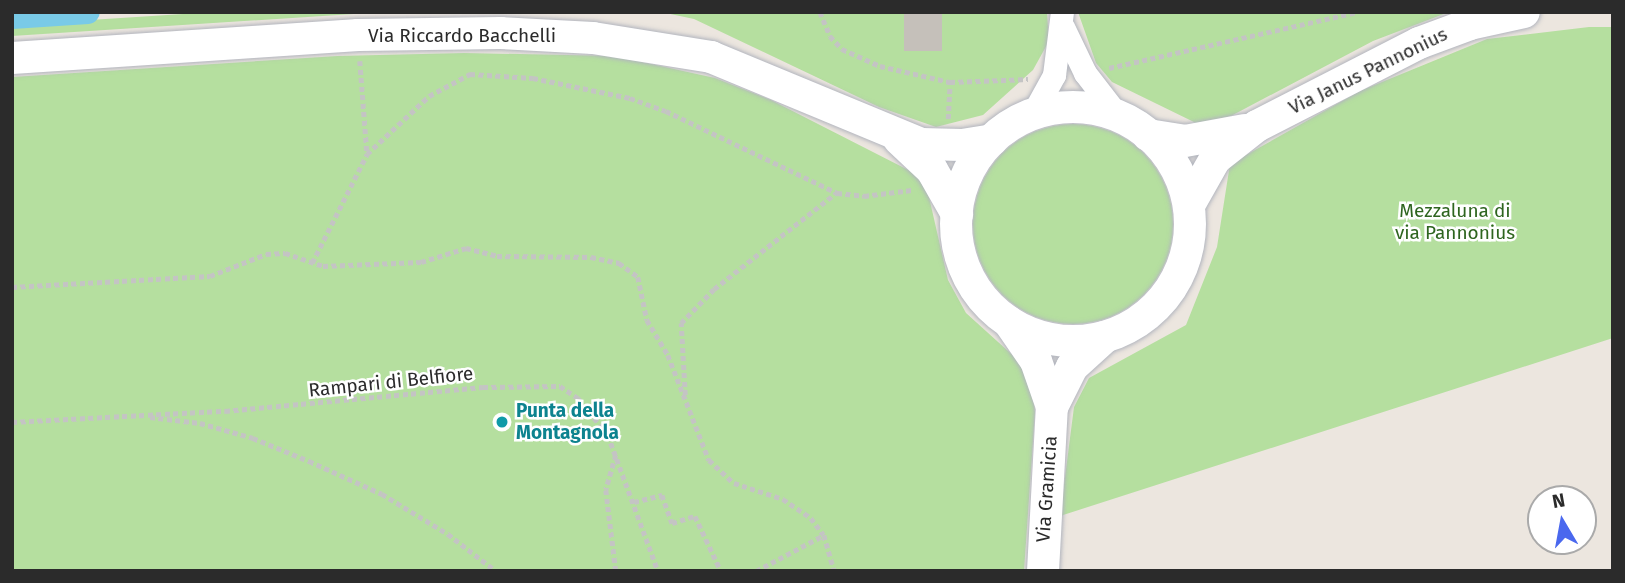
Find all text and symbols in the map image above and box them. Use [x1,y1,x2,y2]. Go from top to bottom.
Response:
street label: Via Janus Pannonius [1285,23,1451,119]
street label: Via Riccardo Bacchelli [368,25,556,47]
park label: Mezzaluna di via Pannonius [1395,200,1515,244]
street label: Rampari di Belfiore [308,362,474,402]
place label: Punta della Montagnola [516,400,619,444]
marker: Punta della Montagnola [494,414,510,430]
street label: Via Gramicia [1032,435,1062,543]
north arrow [1527,485,1597,555]
text: N [1550,488,1567,513]

